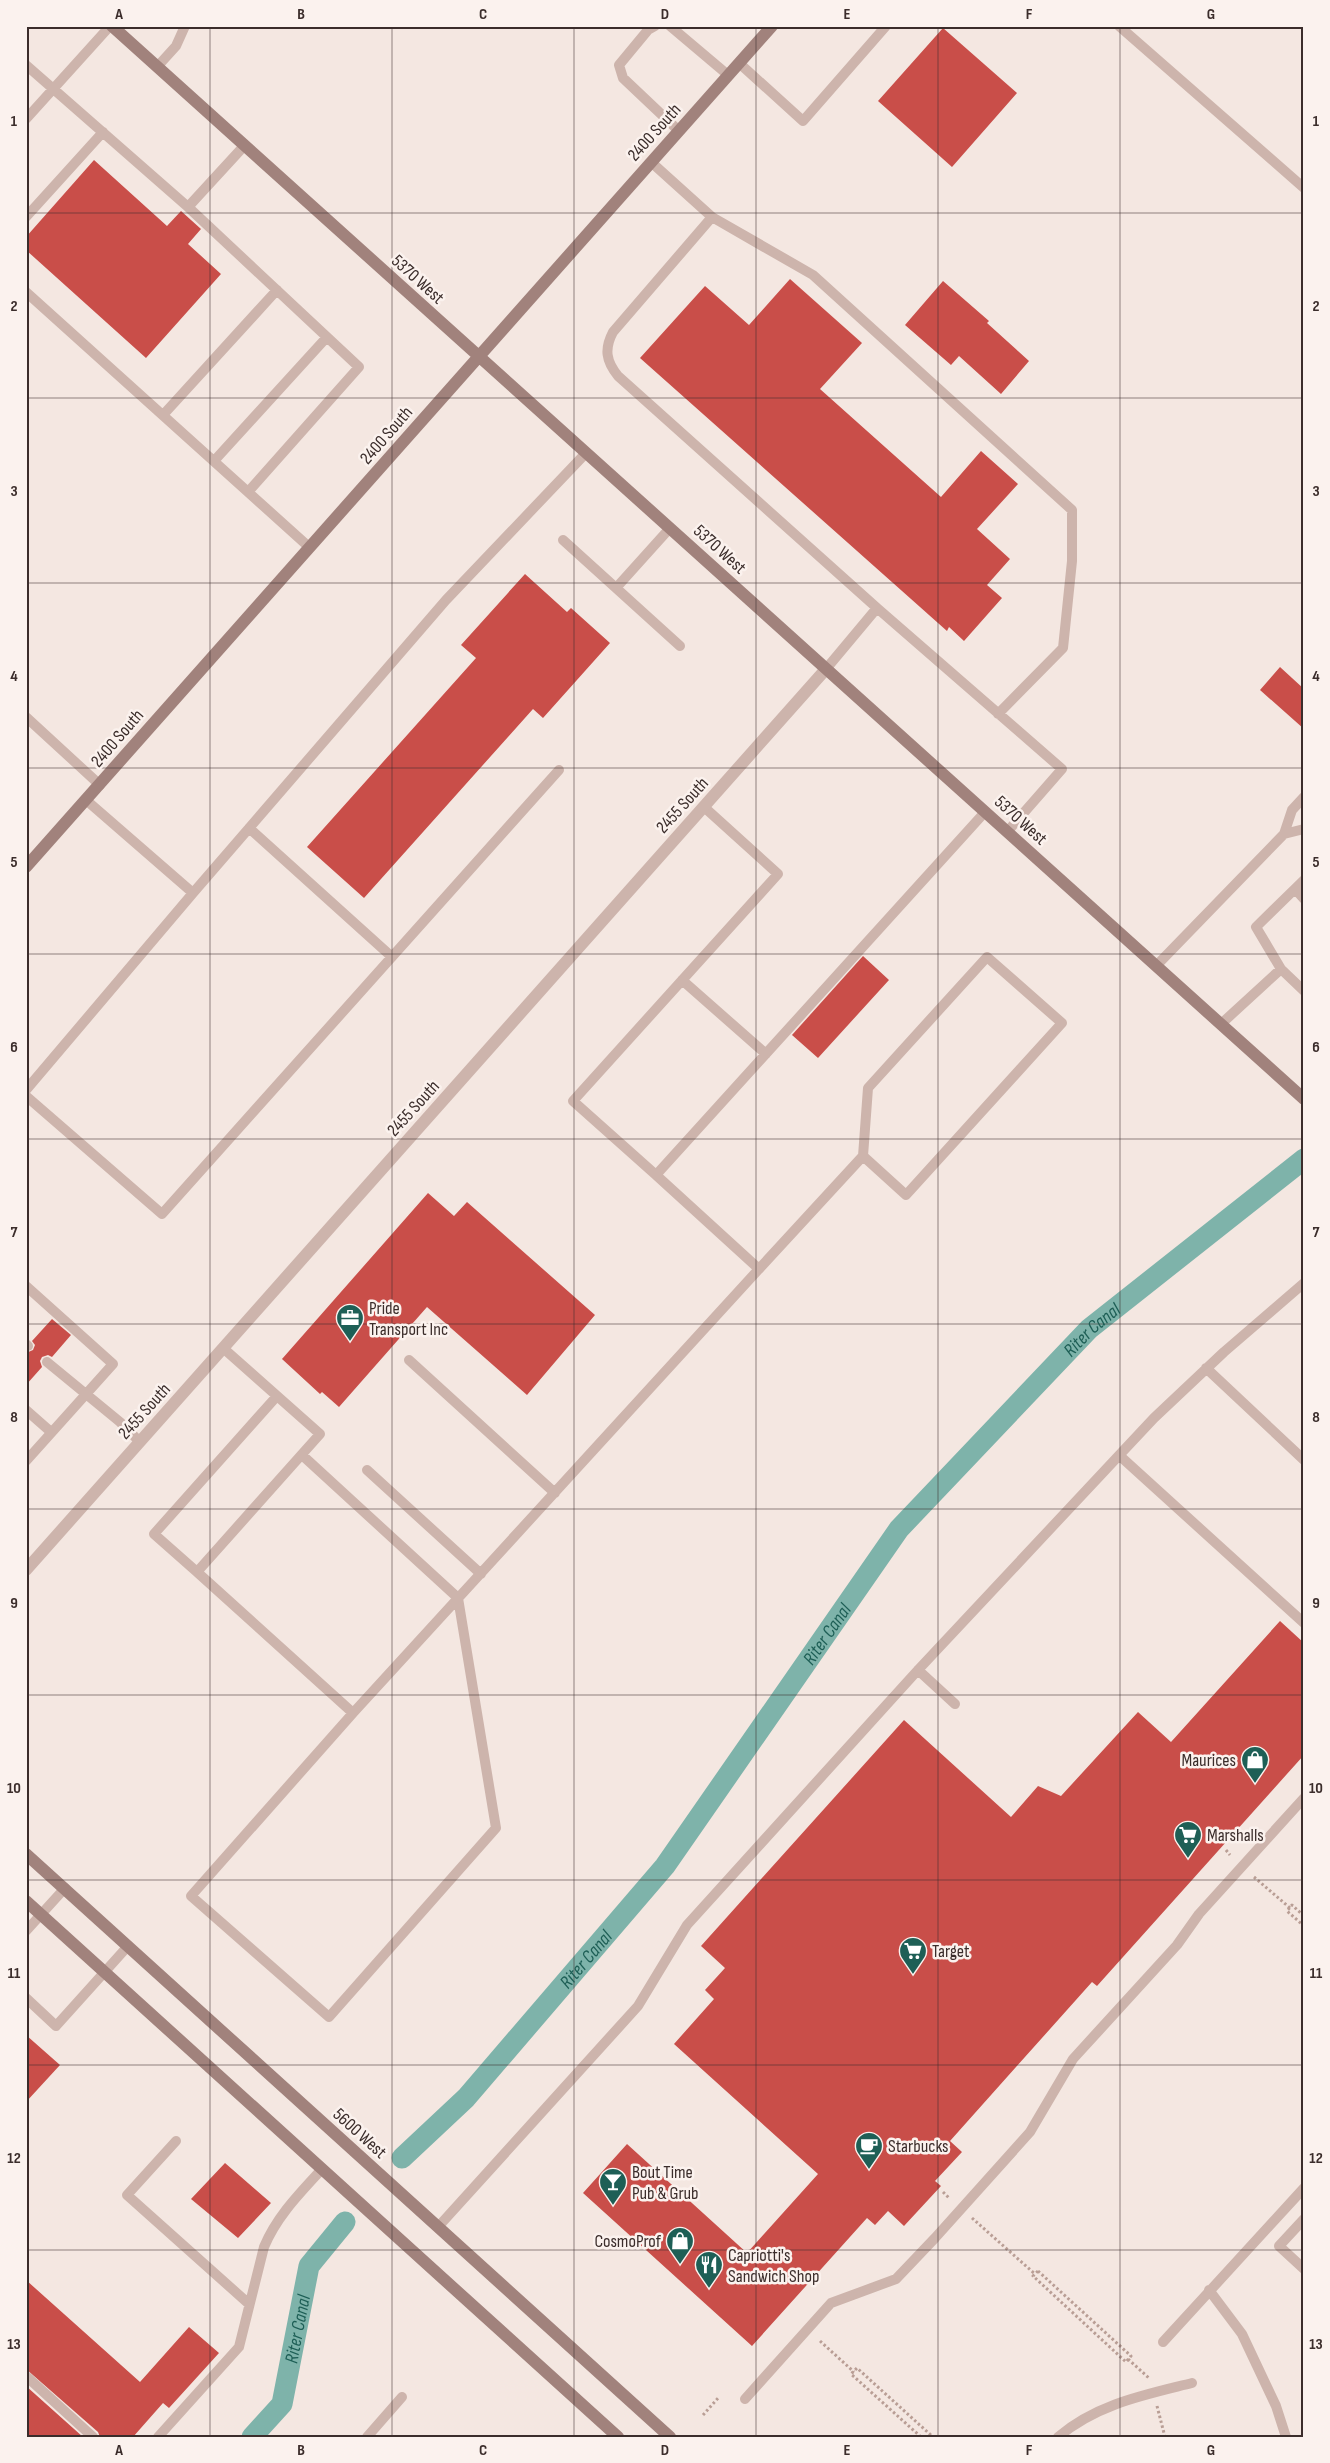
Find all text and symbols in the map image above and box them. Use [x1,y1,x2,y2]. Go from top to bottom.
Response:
text: A [114,5,123,24]
text: B [297,5,305,24]
text: C [479,5,487,24]
text: D [661,5,669,24]
text: E [844,5,851,24]
text: F [1026,5,1033,24]
text: G [1207,5,1215,24]
street label: 2400 South [623,99,685,165]
text: 1 [11,112,18,131]
text: 1 [1313,112,1320,131]
street label: 5370 West [387,250,449,309]
text: 2 [10,297,18,316]
text: 2 [1312,297,1320,316]
street label: 2400 South [356,402,417,469]
text: 3 [10,482,18,501]
text: 3 [1312,482,1320,501]
street label: 5370 West [689,520,751,579]
text: 4 [10,667,18,686]
text: 4 [1312,667,1320,686]
street label: 2400 South [87,705,148,772]
street label: 2455 South [652,773,713,838]
street label: 5370 West [990,791,1052,850]
text: 5 [10,853,18,872]
text: 5 [1312,853,1320,872]
text: 6 [10,1038,18,1057]
text: 6 [1312,1038,1320,1057]
street label: 2455 South [383,1076,444,1141]
text: 7 [11,1223,18,1242]
text: 7 [1313,1223,1320,1242]
place label: Pride Transport Inc [369,1298,448,1340]
water label: Riter Canal [1059,1298,1126,1362]
office icon: Pride Transport Inc [335,1303,365,1342]
street label: 2455 South [114,1379,175,1444]
text: 8 [10,1408,18,1427]
text: 8 [1312,1408,1320,1427]
text: 9 [10,1594,18,1613]
text: 9 [1312,1594,1320,1613]
water label: Riter Canal [798,1599,857,1670]
shop icon: Maurices [1240,1745,1270,1784]
place label: Maurices [1182,1750,1236,1771]
text: 10 [7,1779,21,1798]
text: 10 [1309,1779,1323,1798]
supermarket icon: Marshalls [1173,1820,1203,1859]
place label: Marshalls [1207,1825,1264,1846]
water label: Riter Canal [555,1926,618,1994]
supermarket icon: Target [898,1936,928,1975]
place label: Target [932,1941,970,1962]
text: 11 [8,1964,21,1983]
text: 11 [1310,1964,1323,1983]
street label: 5600 West [329,2104,391,2163]
cafe icon: Starbucks [854,2131,884,2170]
place label: Starbucks [888,2136,948,2157]
text: 12 [7,2149,21,2168]
text: 12 [1309,2149,1323,2168]
place label: Bout Time Pub & Grub [632,2162,699,2204]
bar icon: Bout Time Pub & Grub [598,2167,628,2206]
shop icon: CosmoProf [665,2226,695,2265]
place label: CosmoProf [594,2231,662,2252]
place label: Capriotti's Sandwich Shop [728,2245,819,2287]
restaurant icon: Capriotti's Sandwich Shop [694,2250,724,2289]
water label: Riter Canal [280,2293,316,2365]
text: 13 [7,2335,21,2354]
text: 13 [1309,2335,1323,2354]
text: A [114,2441,123,2460]
text: B [297,2441,305,2460]
text: C [479,2441,487,2460]
text: D [661,2441,669,2460]
text: E [844,2441,851,2460]
text: F [1026,2441,1033,2460]
text: G [1207,2441,1215,2460]

